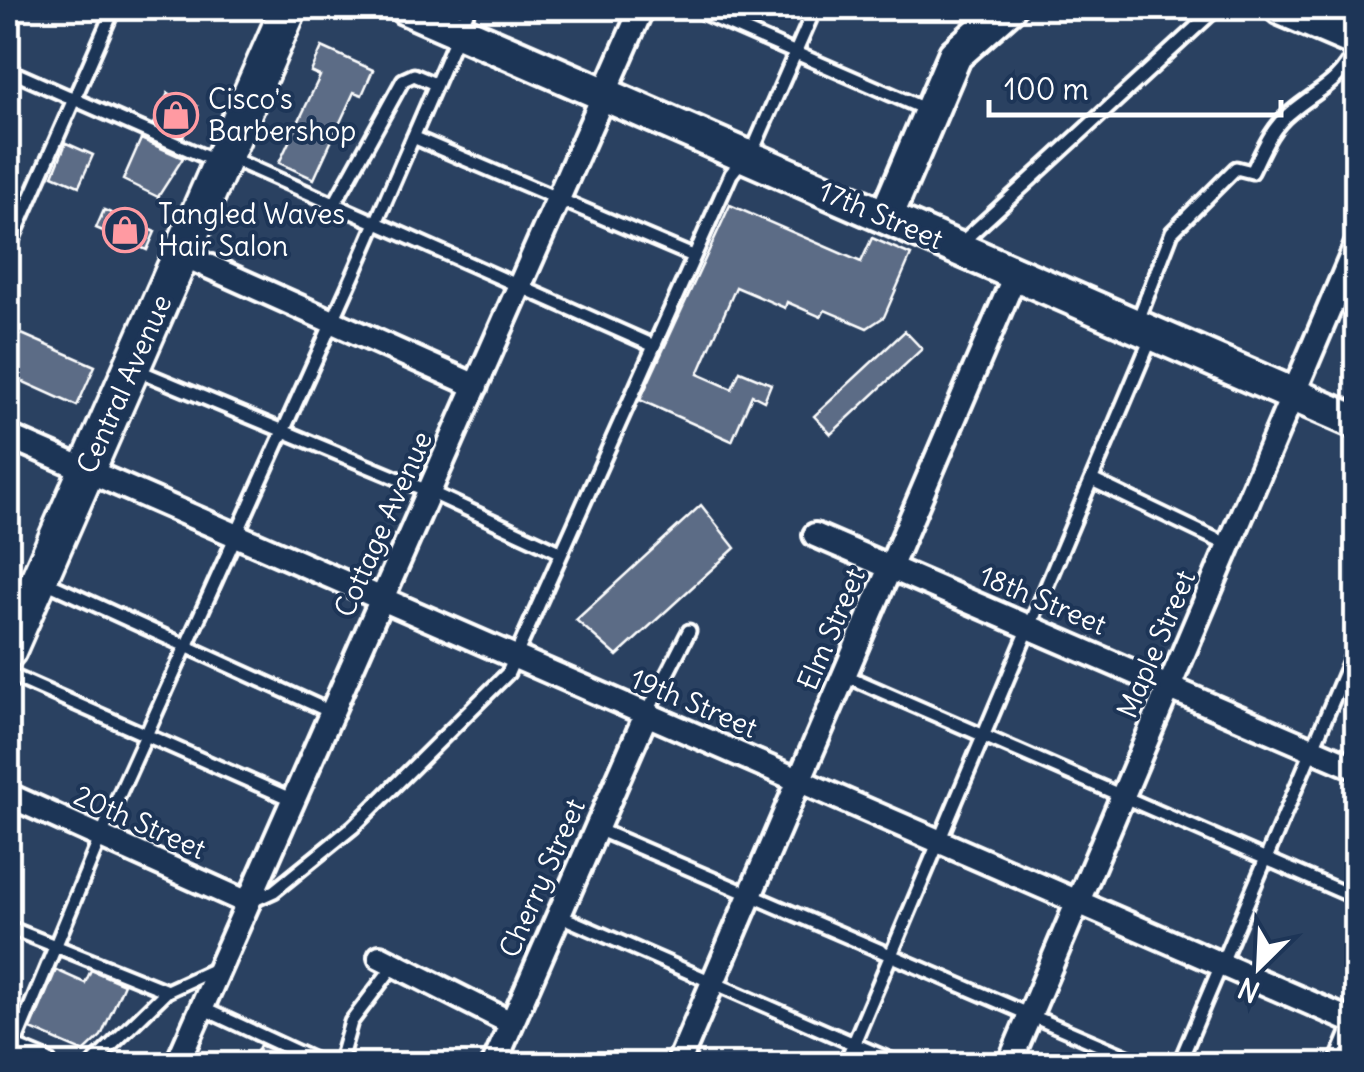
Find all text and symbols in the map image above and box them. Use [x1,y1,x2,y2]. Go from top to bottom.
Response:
scale bar [989,55,1282,117]
text: 100 m [1004,70,1089,108]
place label: Cisco's Barbershop [208,81,356,149]
shop icon: Cisco's Barbershop [153,92,199,138]
street label: 17th Street [813,173,949,257]
place label: Tangled Waves Hair Salon [158,196,345,264]
shop icon: Tangled Waves Hair Salon [102,207,148,253]
street label: Central Avenue [68,289,180,479]
street label: Cottage Avenue [326,425,440,623]
street label: 18th Street [974,557,1112,643]
street label: Elm Street [789,563,873,695]
street label: Maple Street [1109,565,1203,723]
street label: 19th Street [625,660,763,746]
street label: 20th Street [68,777,212,867]
street label: Cherry Street [491,793,593,963]
north arrow [1209,917,1309,1017]
text: N [1233,969,1265,1010]

